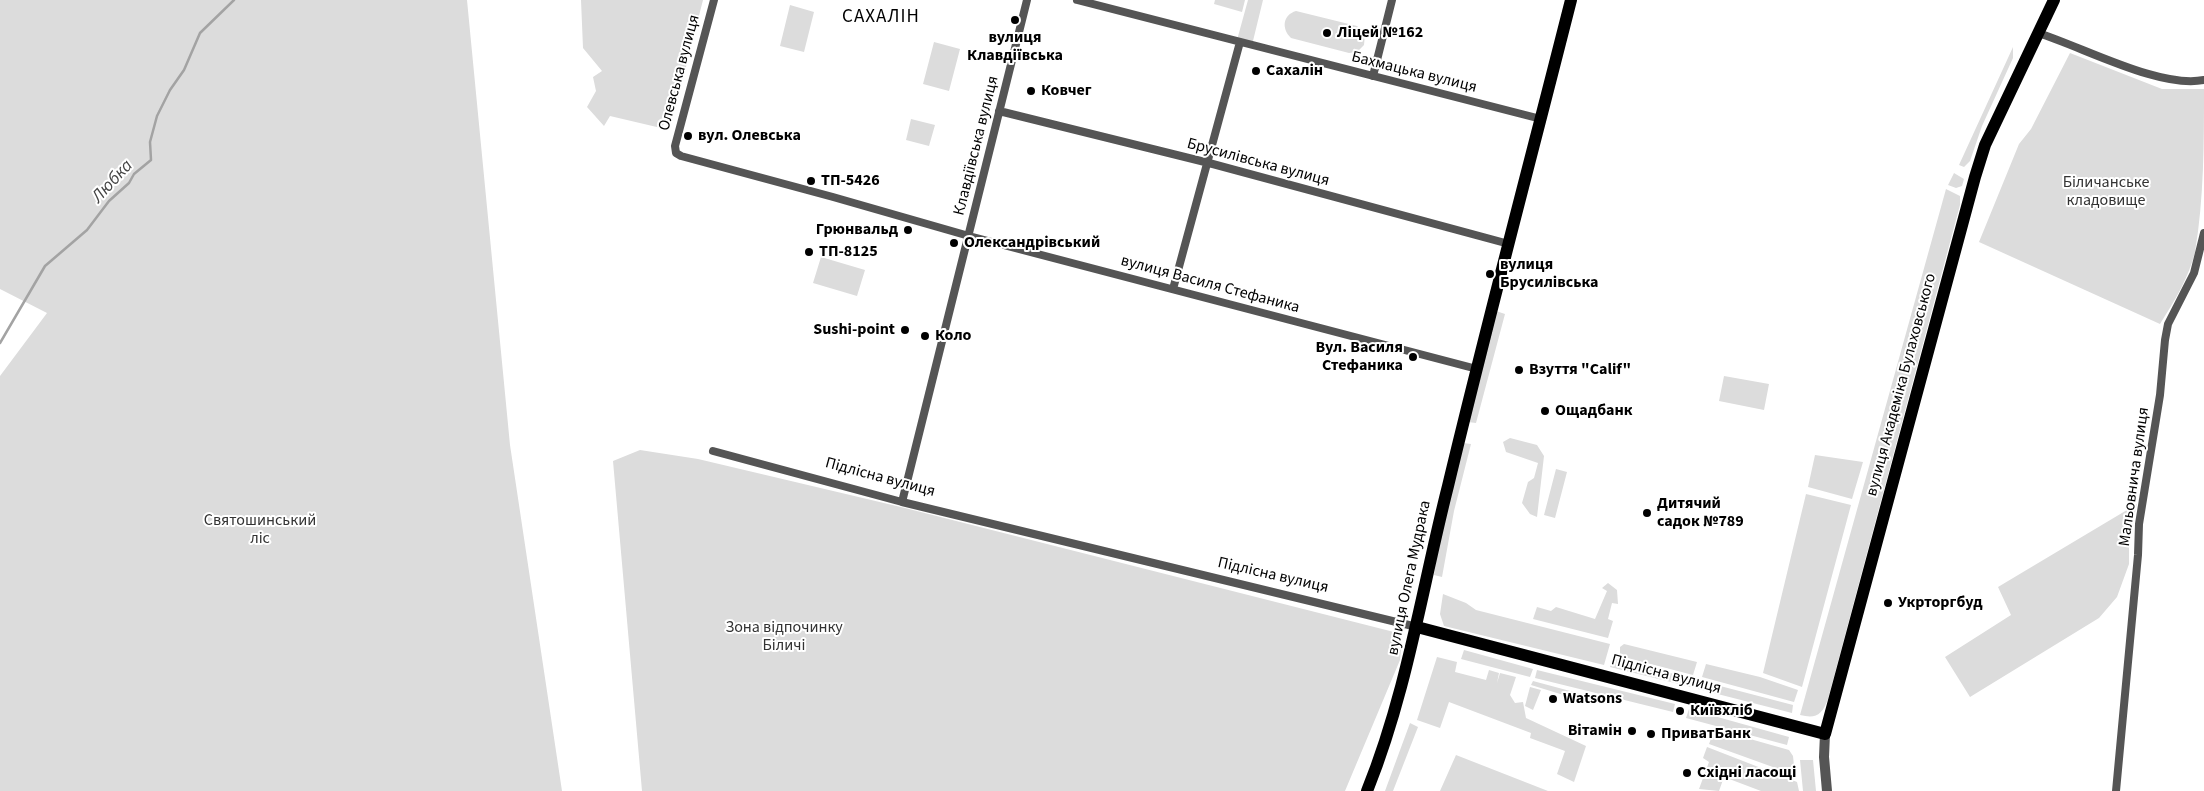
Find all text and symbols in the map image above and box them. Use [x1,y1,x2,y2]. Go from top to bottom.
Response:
district label: САХАЛІН [841,7,921,29]
street label: Олевська вулиця [655,13,705,133]
marker: вулиця Клавдіївська [1009,14,1021,26]
place label: Ліцей №162 [1337,23,1423,43]
marker: Ліцей №162 [1321,27,1333,39]
place label: вулиця Клавдіївська [967,28,1063,66]
street label: Бахмацька вулиця [1349,48,1479,98]
place label: Сахалін [1266,61,1323,81]
marker: Сахалін [1250,65,1262,77]
street label: Клавдіївська вулиця [950,74,1004,218]
place label: Ковчег [1041,81,1092,101]
marker: Ковчег [1025,85,1037,97]
place label: вул. Олевська [698,126,801,146]
marker: вул. Олевська [682,130,694,142]
street label: Брусилівська вулиця [1185,135,1331,191]
water label: Любка [88,156,138,208]
place label: ТП-5426 [821,171,880,191]
park label: Біличанське кладовище [2063,173,2149,211]
marker: ТП-5426 [805,175,817,187]
place label: Грюнвальд [816,220,898,240]
marker: Грюнвальд [902,224,914,236]
place label: Олександрівський [964,233,1100,253]
marker: Олександрівський [948,237,960,249]
place label: ТП-8125 [819,242,878,262]
marker: ТП-8125 [803,246,815,258]
street label: вулиця Василя Стефаника [1119,252,1301,318]
place label: вулиця Брусилівська [1500,255,1598,293]
marker: вулиця Брусилівська [1484,268,1496,280]
street label: вулиця Академіка Булаховського [1863,271,1941,499]
place label: Sushi-point [813,320,895,340]
marker: Sushi-point [899,324,911,336]
place label: Коло [935,326,971,346]
marker: Коло [919,330,931,342]
place label: Вул. Василя Стефаника [1316,338,1403,376]
marker: Вул. Василя Стефаника [1407,351,1419,363]
place label: Взуття "Calif" [1529,360,1631,380]
marker: Взуття "Calif" [1513,364,1525,376]
place label: Ощадбанк [1555,401,1632,421]
marker: Ощадбанк [1539,405,1551,417]
street label: Мальовнича вулиця [2116,406,2154,548]
street label: Підлісна вулиця [823,454,937,502]
place label: Дитячий садок №789 [1657,494,1744,532]
street label: вулиця Олега Мудрака [1384,499,1436,657]
marker: Дитячий садок №789 [1641,507,1653,519]
park label: Святошинський ліс [204,511,316,549]
street label: Підлісна вулиця [1216,554,1330,598]
place label: Укрторгбуд [1898,593,1983,613]
marker: Укрторгбуд [1882,597,1894,609]
park label: Зона відпочинку Біличі [725,618,843,656]
street label: Підлісна вулиця [1609,651,1723,699]
place label: Watsons [1563,689,1622,709]
marker: Watsons [1547,693,1559,705]
place label: Київхліб [1690,701,1753,721]
marker: Київхліб [1674,705,1686,717]
place label: Вітамін [1568,721,1622,741]
place label: ПриватБанк [1661,724,1751,744]
marker: Вітамін [1626,725,1638,737]
marker: ПриватБанк [1645,728,1657,740]
place label: Східні ласощі [1697,763,1796,783]
marker: Східні ласощі [1681,767,1693,779]

